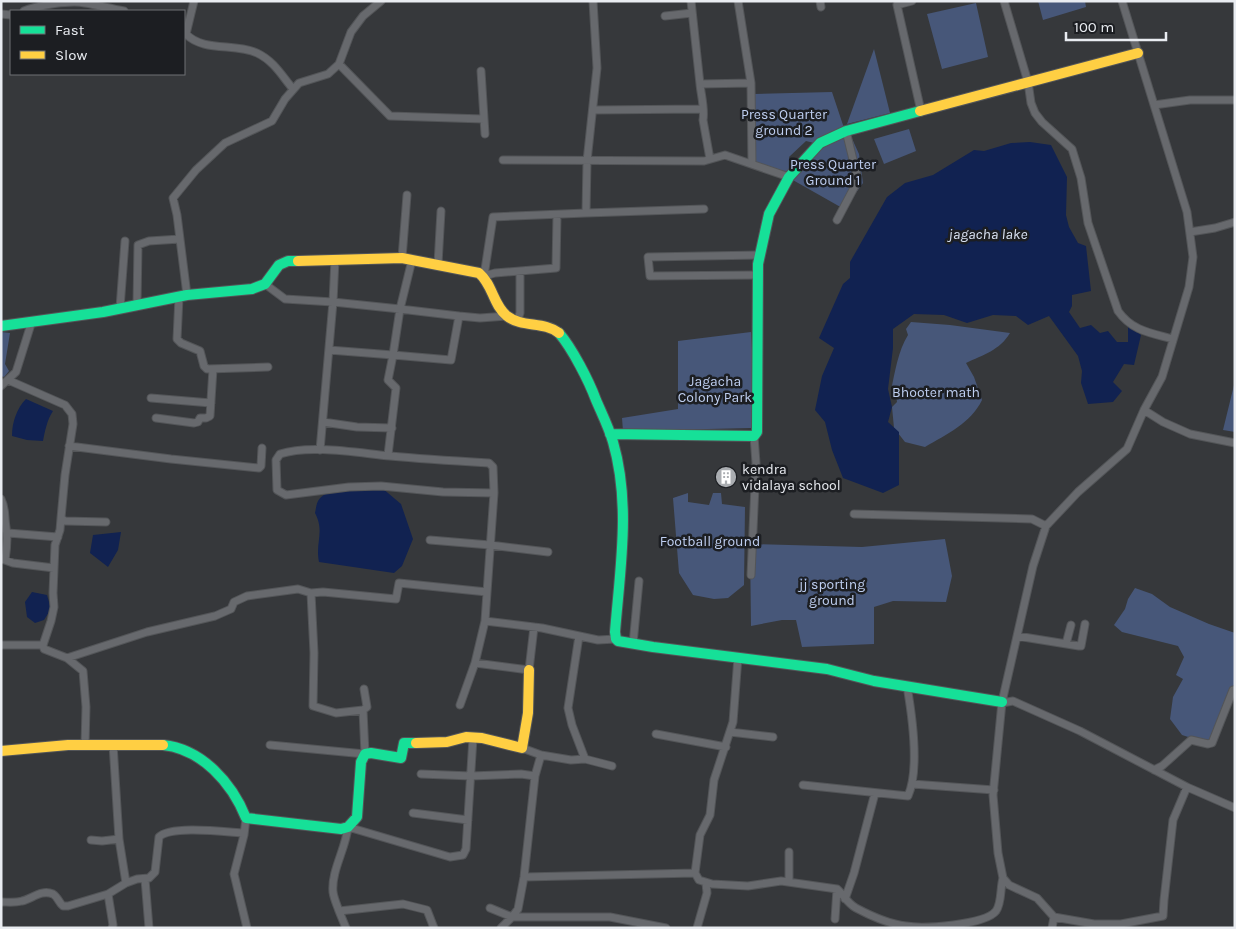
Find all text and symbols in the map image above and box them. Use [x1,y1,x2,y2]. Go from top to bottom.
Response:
legend [10,10,185,75]
scale bar [1066,10,1166,42]
text: 100 m [1074,18,1114,36]
text: Fast [55,21,85,39]
text: Slow [55,46,87,64]
park label: Press Quarter ground 2 [741,106,828,139]
park label: Press Quarter Ground 1 [790,156,877,189]
water label: jagacha lake [947,225,1027,243]
park label: Jagacha Colony Park [678,373,752,406]
park label: Bhooter math [892,384,980,401]
place label: kendra vidalaya school [742,461,841,494]
building icon: kendra vidalaya school [714,465,738,489]
park label: Football ground [660,533,760,550]
park label: jj sporting ground [797,576,865,609]

